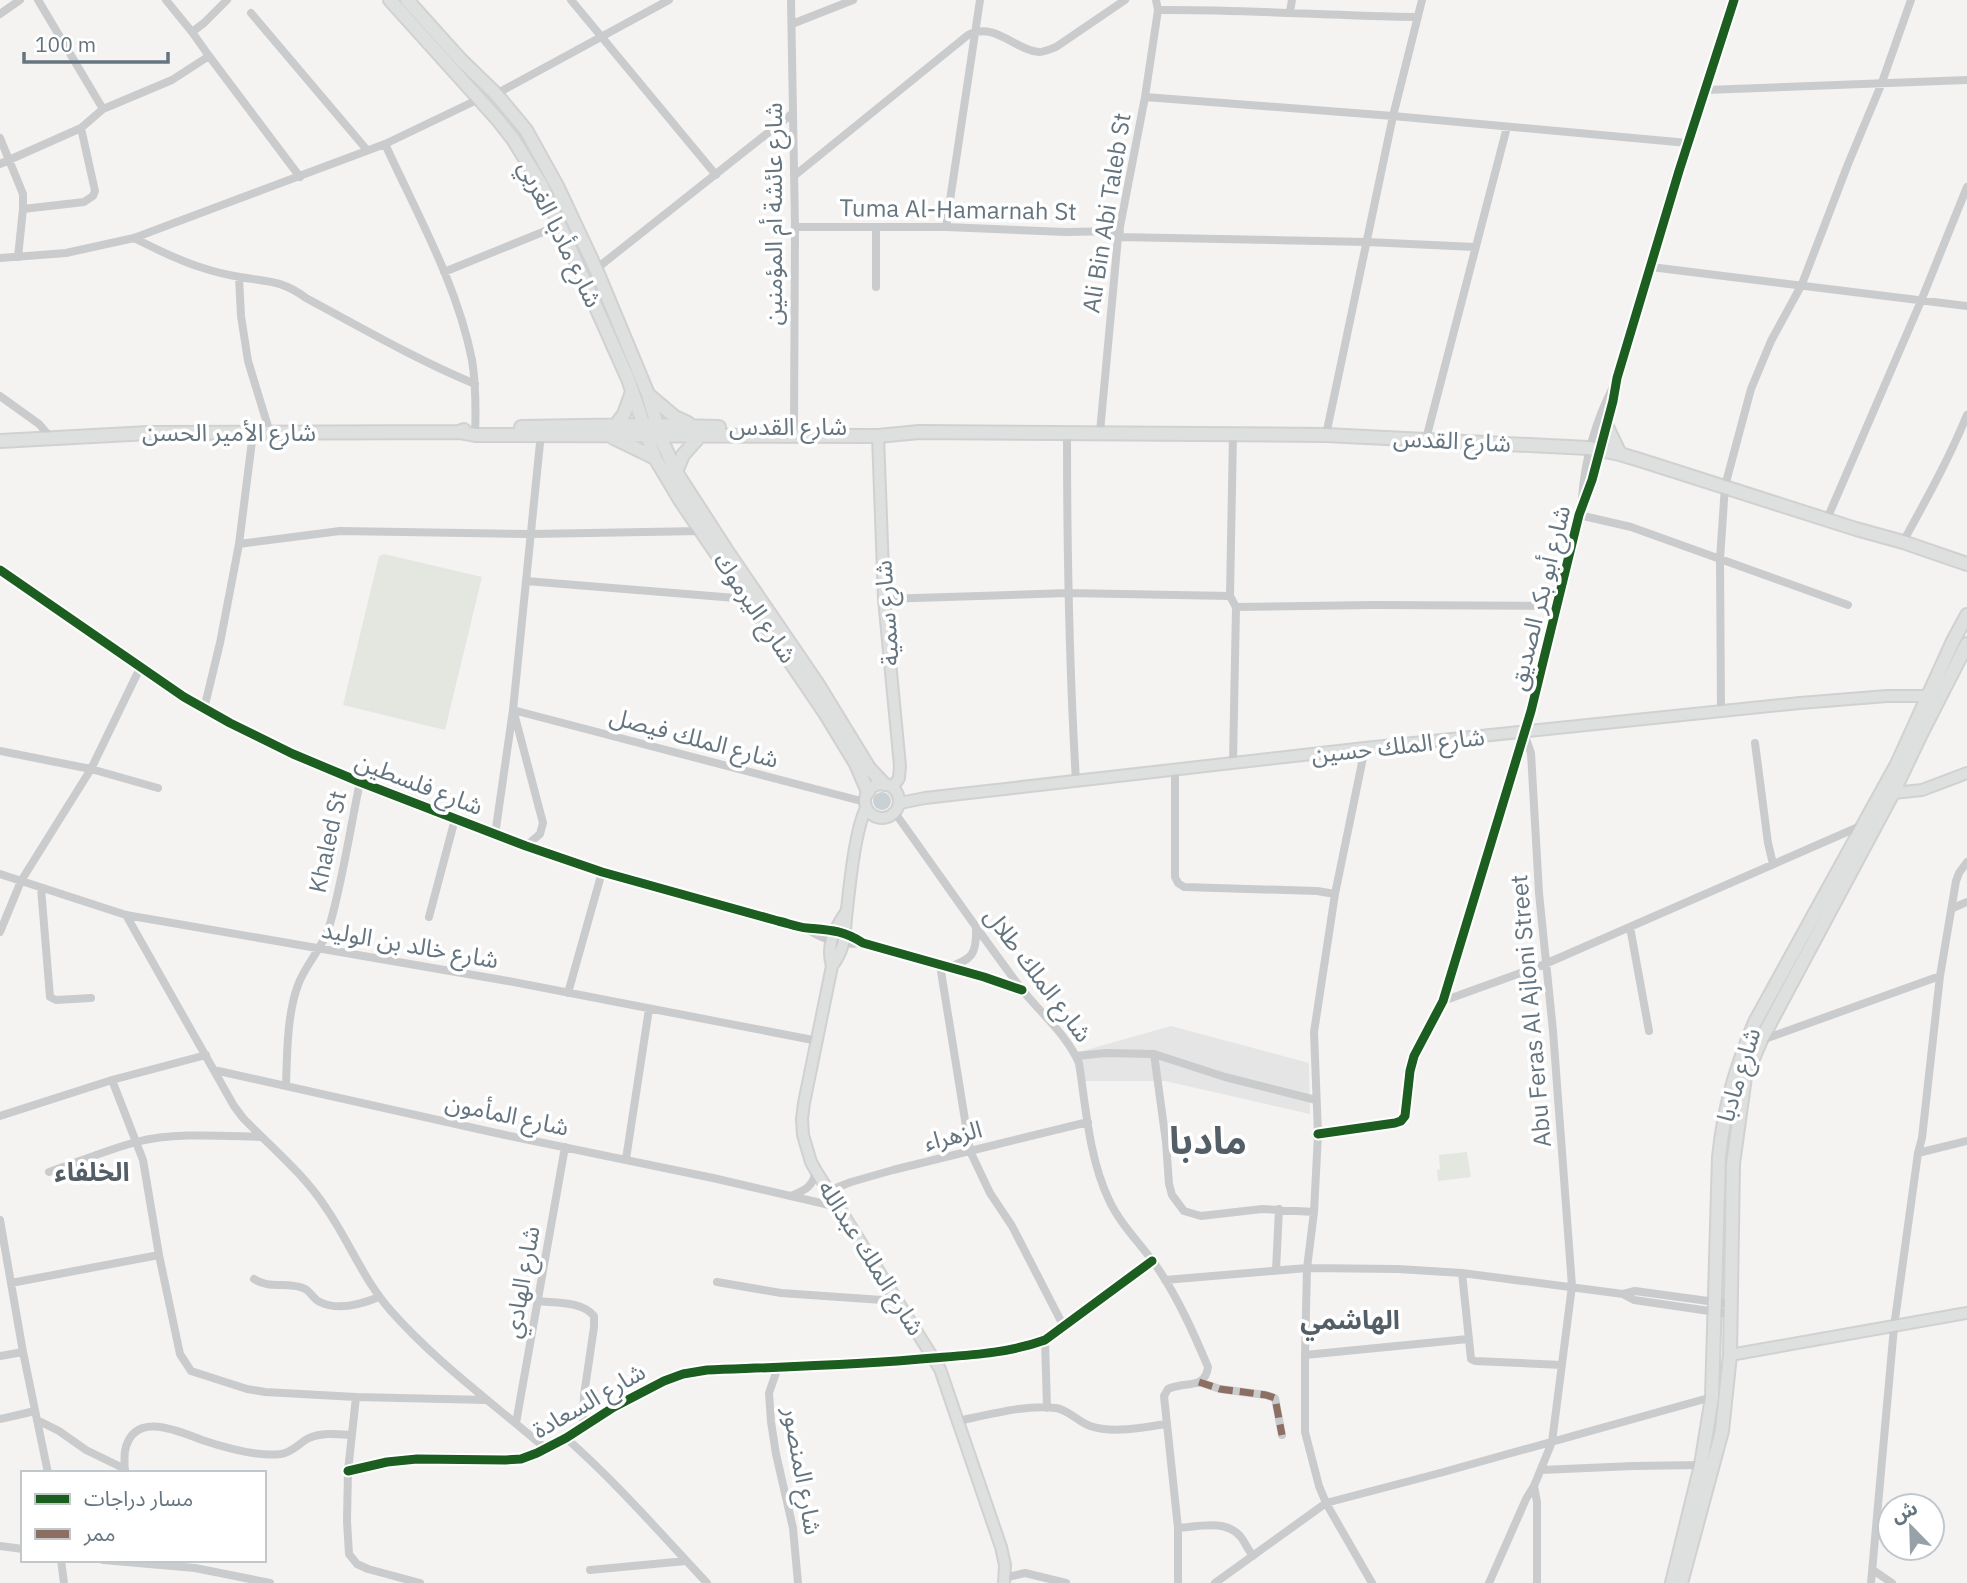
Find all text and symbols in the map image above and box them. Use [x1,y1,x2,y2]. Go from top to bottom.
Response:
scale bar [24,21,168,65]
text: 100 m [35,30,96,58]
street label: شارع عائشة أم المؤمنين [757,102,792,326]
street label: Ali Bin Abi Taleb St [1074,111,1138,315]
street label: شارع مأدبا الغربي [508,155,610,314]
street label: Tuma Al-Hamarnah St [839,191,1077,227]
street label: شارع القدس [729,410,847,444]
street label: شارع الأمير الحسن [142,416,316,450]
street label: شارع القدس [1392,421,1512,461]
street label: شارع أبو بكر الصديق [1501,502,1579,694]
street label: شارع اليرموك [705,546,805,670]
street label: شارع سمية [866,559,908,667]
street label: شارع الملك فيصل [606,699,782,777]
street label: شارع الملك حسين [1310,720,1486,772]
street label: شارع فلسطين [350,744,488,824]
street label: Khaled St [301,788,353,896]
street label: Abu Feras Al Ajloni Street [1502,873,1558,1149]
street label: شارع الملك طلال [976,901,1100,1049]
street label: شارع خالد بن الوليد [319,913,501,977]
street label: شارع مادبا [1709,1024,1769,1126]
street label: شارع المأمون [442,1085,572,1145]
street label: الزهراء [920,1112,985,1158]
district label: مادبا [1169,1115,1247,1164]
district label: الخلفاء [54,1154,130,1188]
street label: شارع الملك عبدالله [810,1174,932,1342]
street label: شارع الهادي [495,1223,550,1341]
district label: الهاشمي [1300,1302,1400,1341]
street label: شارع السعادة [526,1355,652,1447]
street label: شارع المنصور [774,1403,830,1538]
legend [21,1471,266,1562]
text: مسار دراجات [84,1484,193,1512]
north arrow [1876,1492,1946,1562]
text: ش [1888,1495,1921,1527]
text: ممر [83,1519,115,1547]

